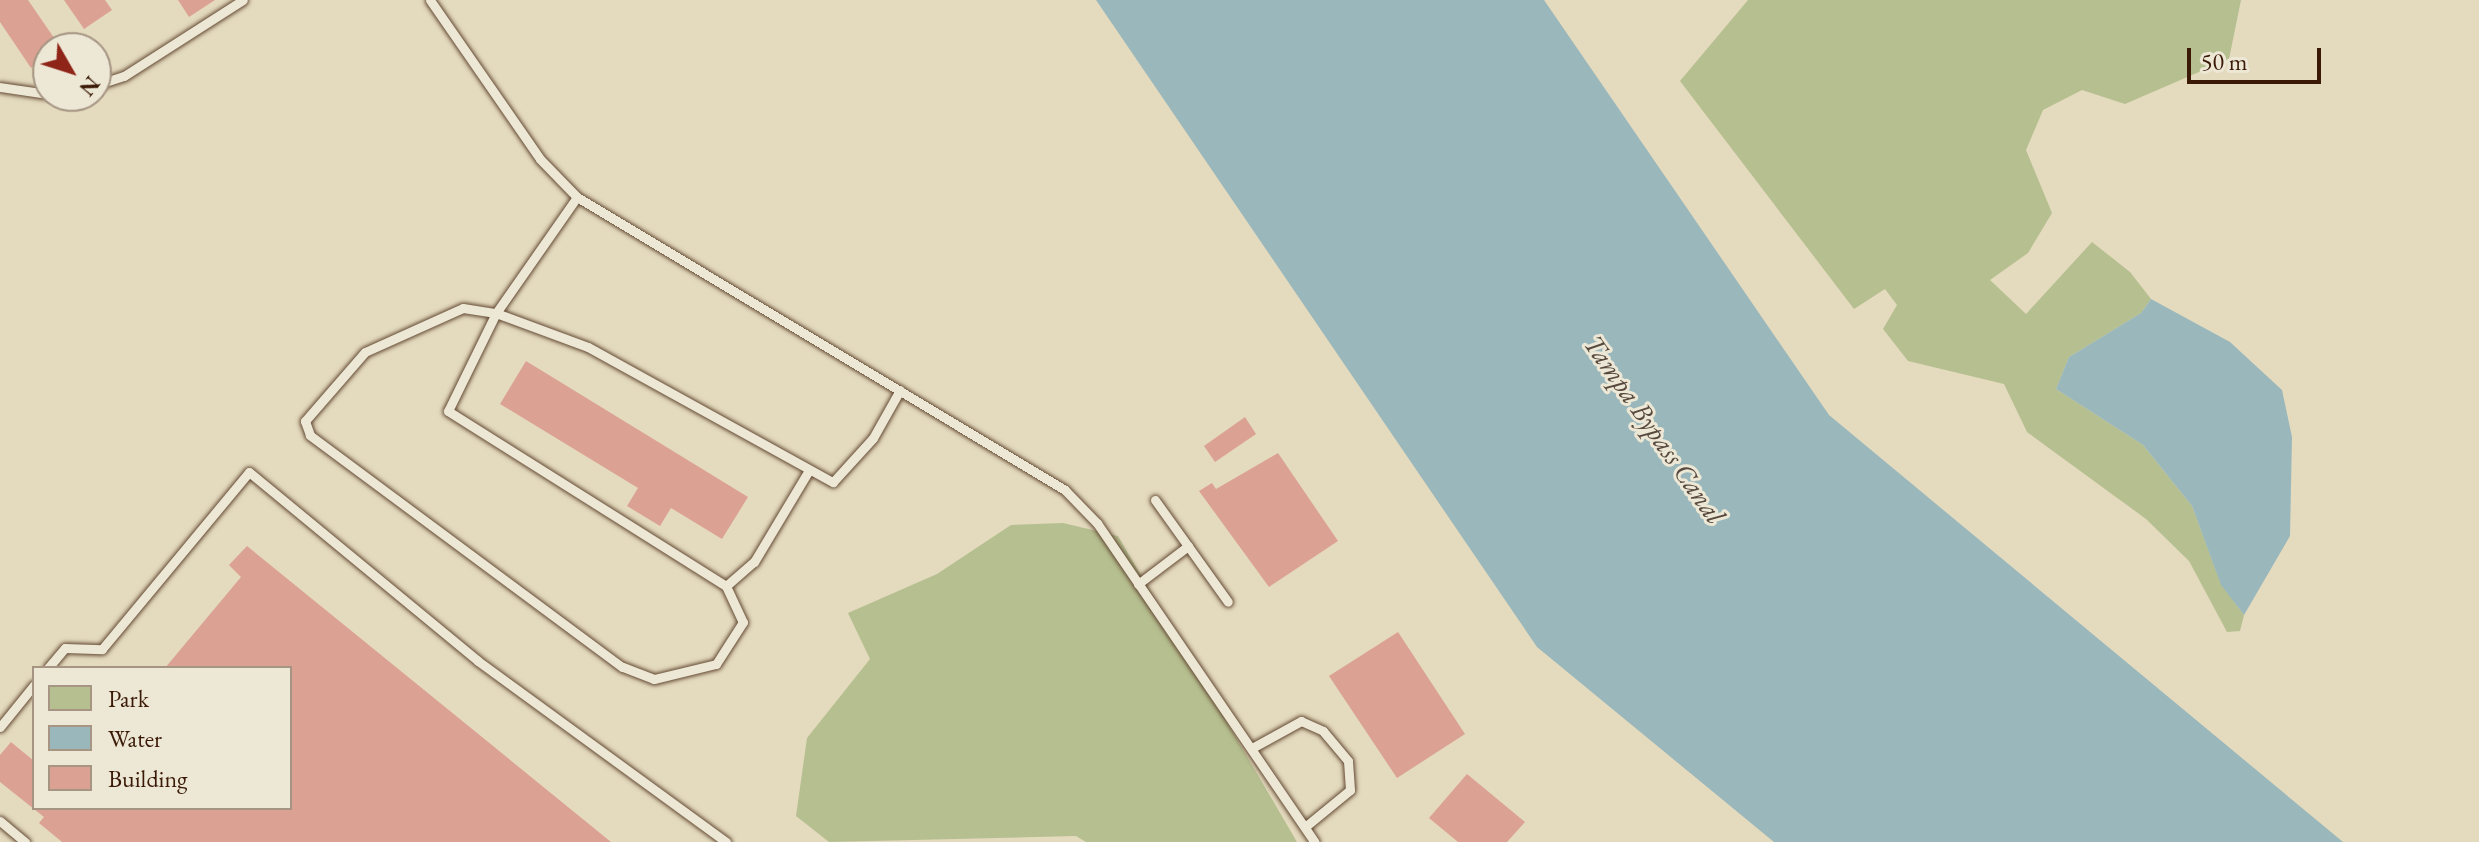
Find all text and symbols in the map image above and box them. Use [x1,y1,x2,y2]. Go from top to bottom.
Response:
north arrow [32,32,112,112]
scale bar [2191,32,2325,82]
text: 50 m [2201,46,2248,77]
text: N [73,70,106,102]
water label: Tampa Bypass Canal [1577,328,1733,530]
legend [32,666,292,810]
text: Park [108,683,149,714]
text: Water [108,723,162,754]
text: Building [108,763,188,794]

